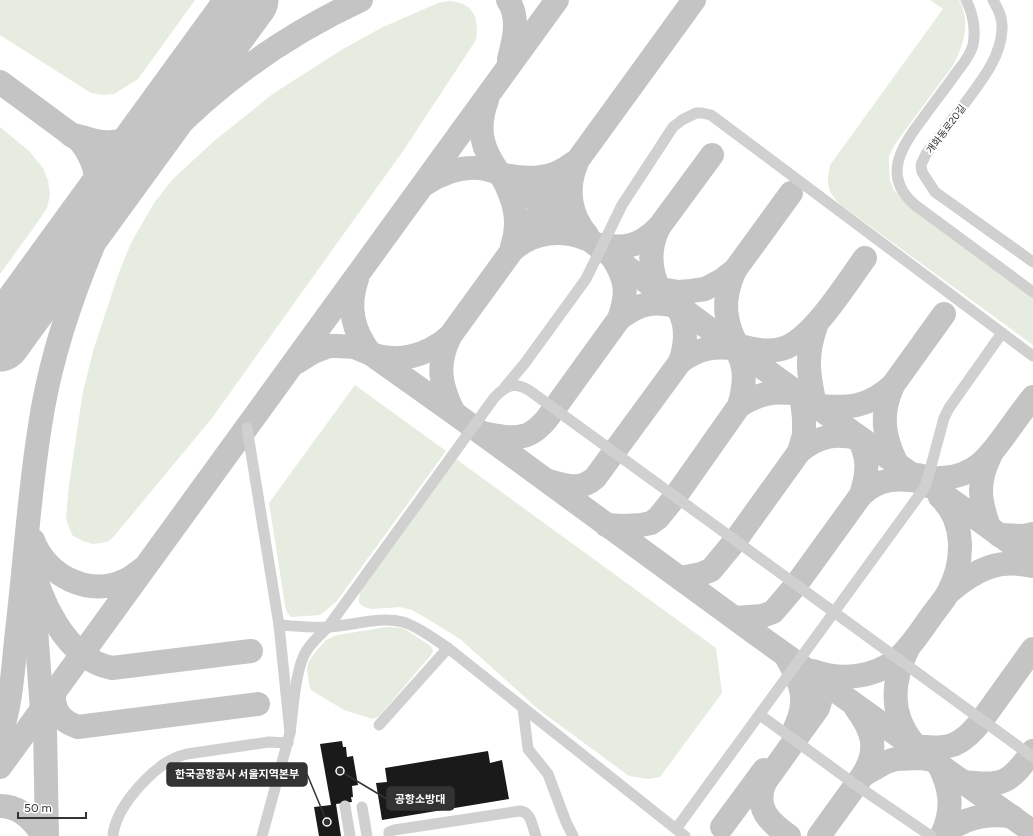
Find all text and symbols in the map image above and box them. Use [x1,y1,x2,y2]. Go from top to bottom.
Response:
street label: 개화동로20길 [923,102,969,156]
callout: 한국공항공사 서울지역본부 [167,763,307,786]
text: 한국공항공사 서울지역본부 [175,768,299,781]
callout: 공항소방대 [387,787,454,810]
text: 공항소방대 [395,793,445,806]
scale bar [18,794,86,820]
text: 50 m [24,801,52,815]

